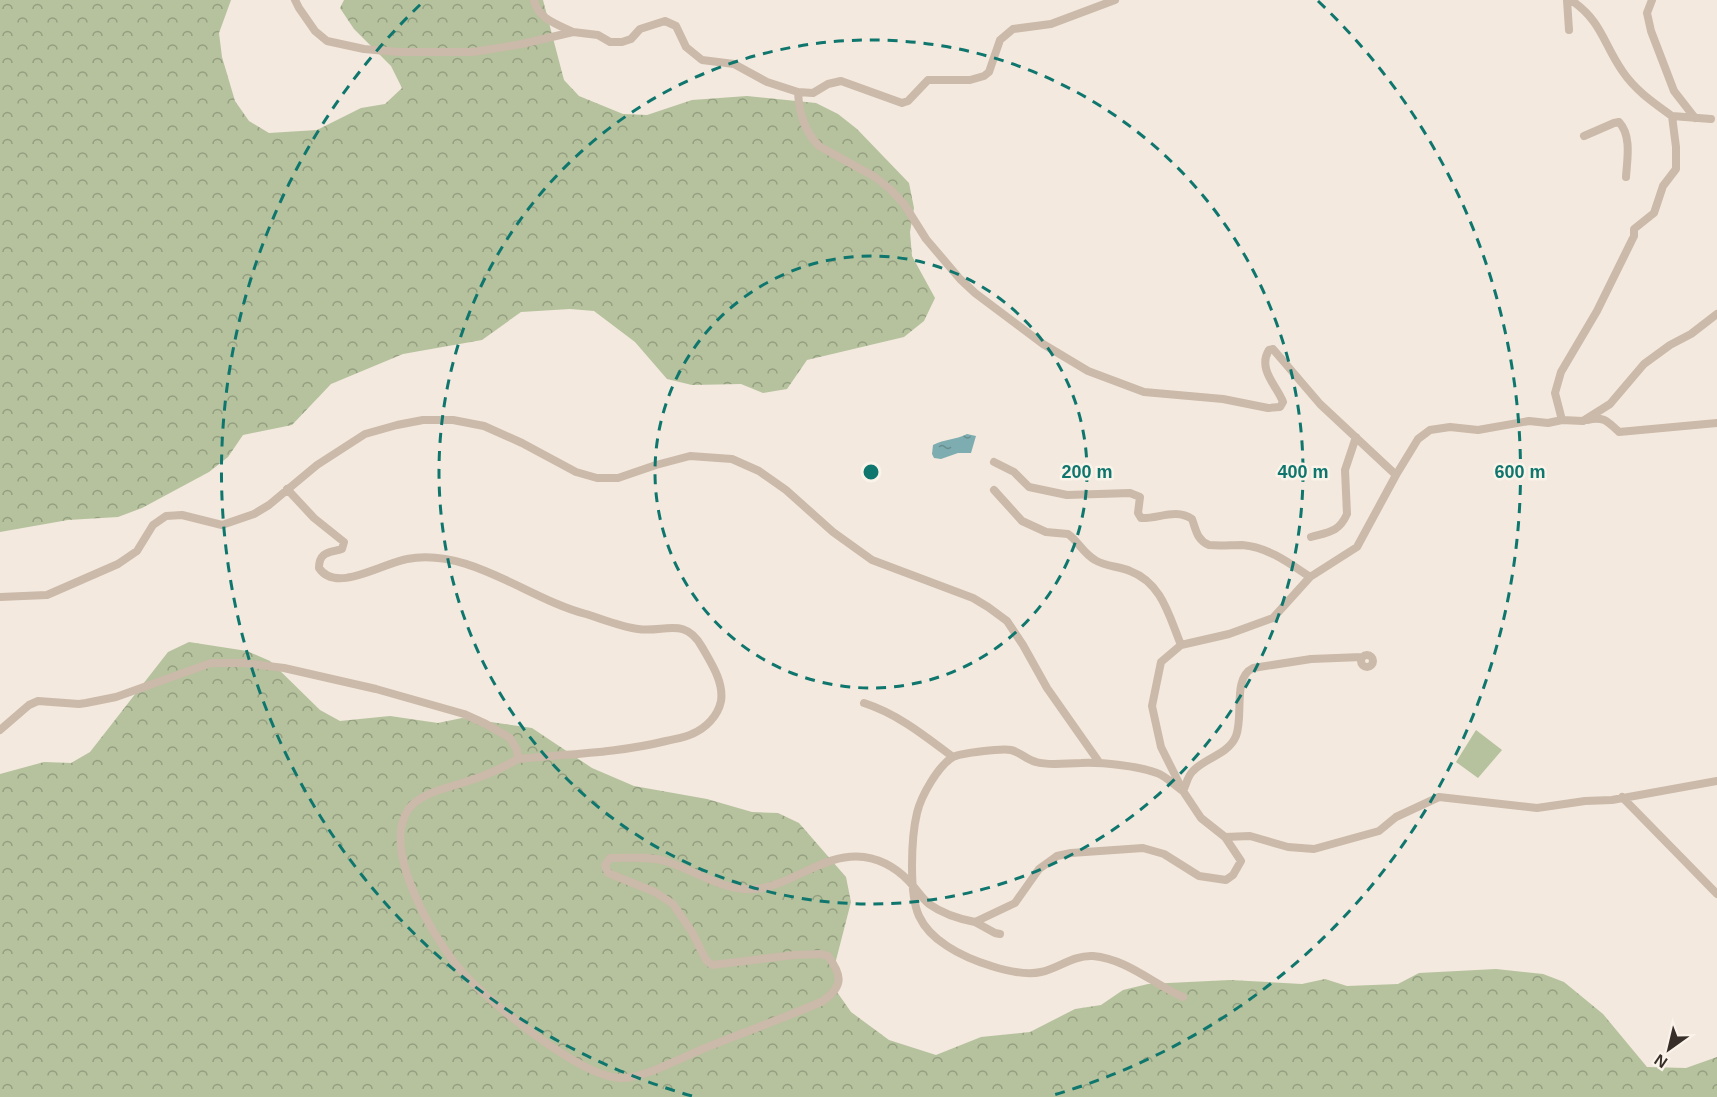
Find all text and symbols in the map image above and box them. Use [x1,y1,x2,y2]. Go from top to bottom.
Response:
centre of rings [861,462,881,482]
text: 200 m [1061,462,1113,482]
text: 400 m [1277,462,1329,482]
text: 600 m [1494,462,1546,482]
north arrow [1639,1019,1699,1079]
text: N [1651,1051,1670,1071]

